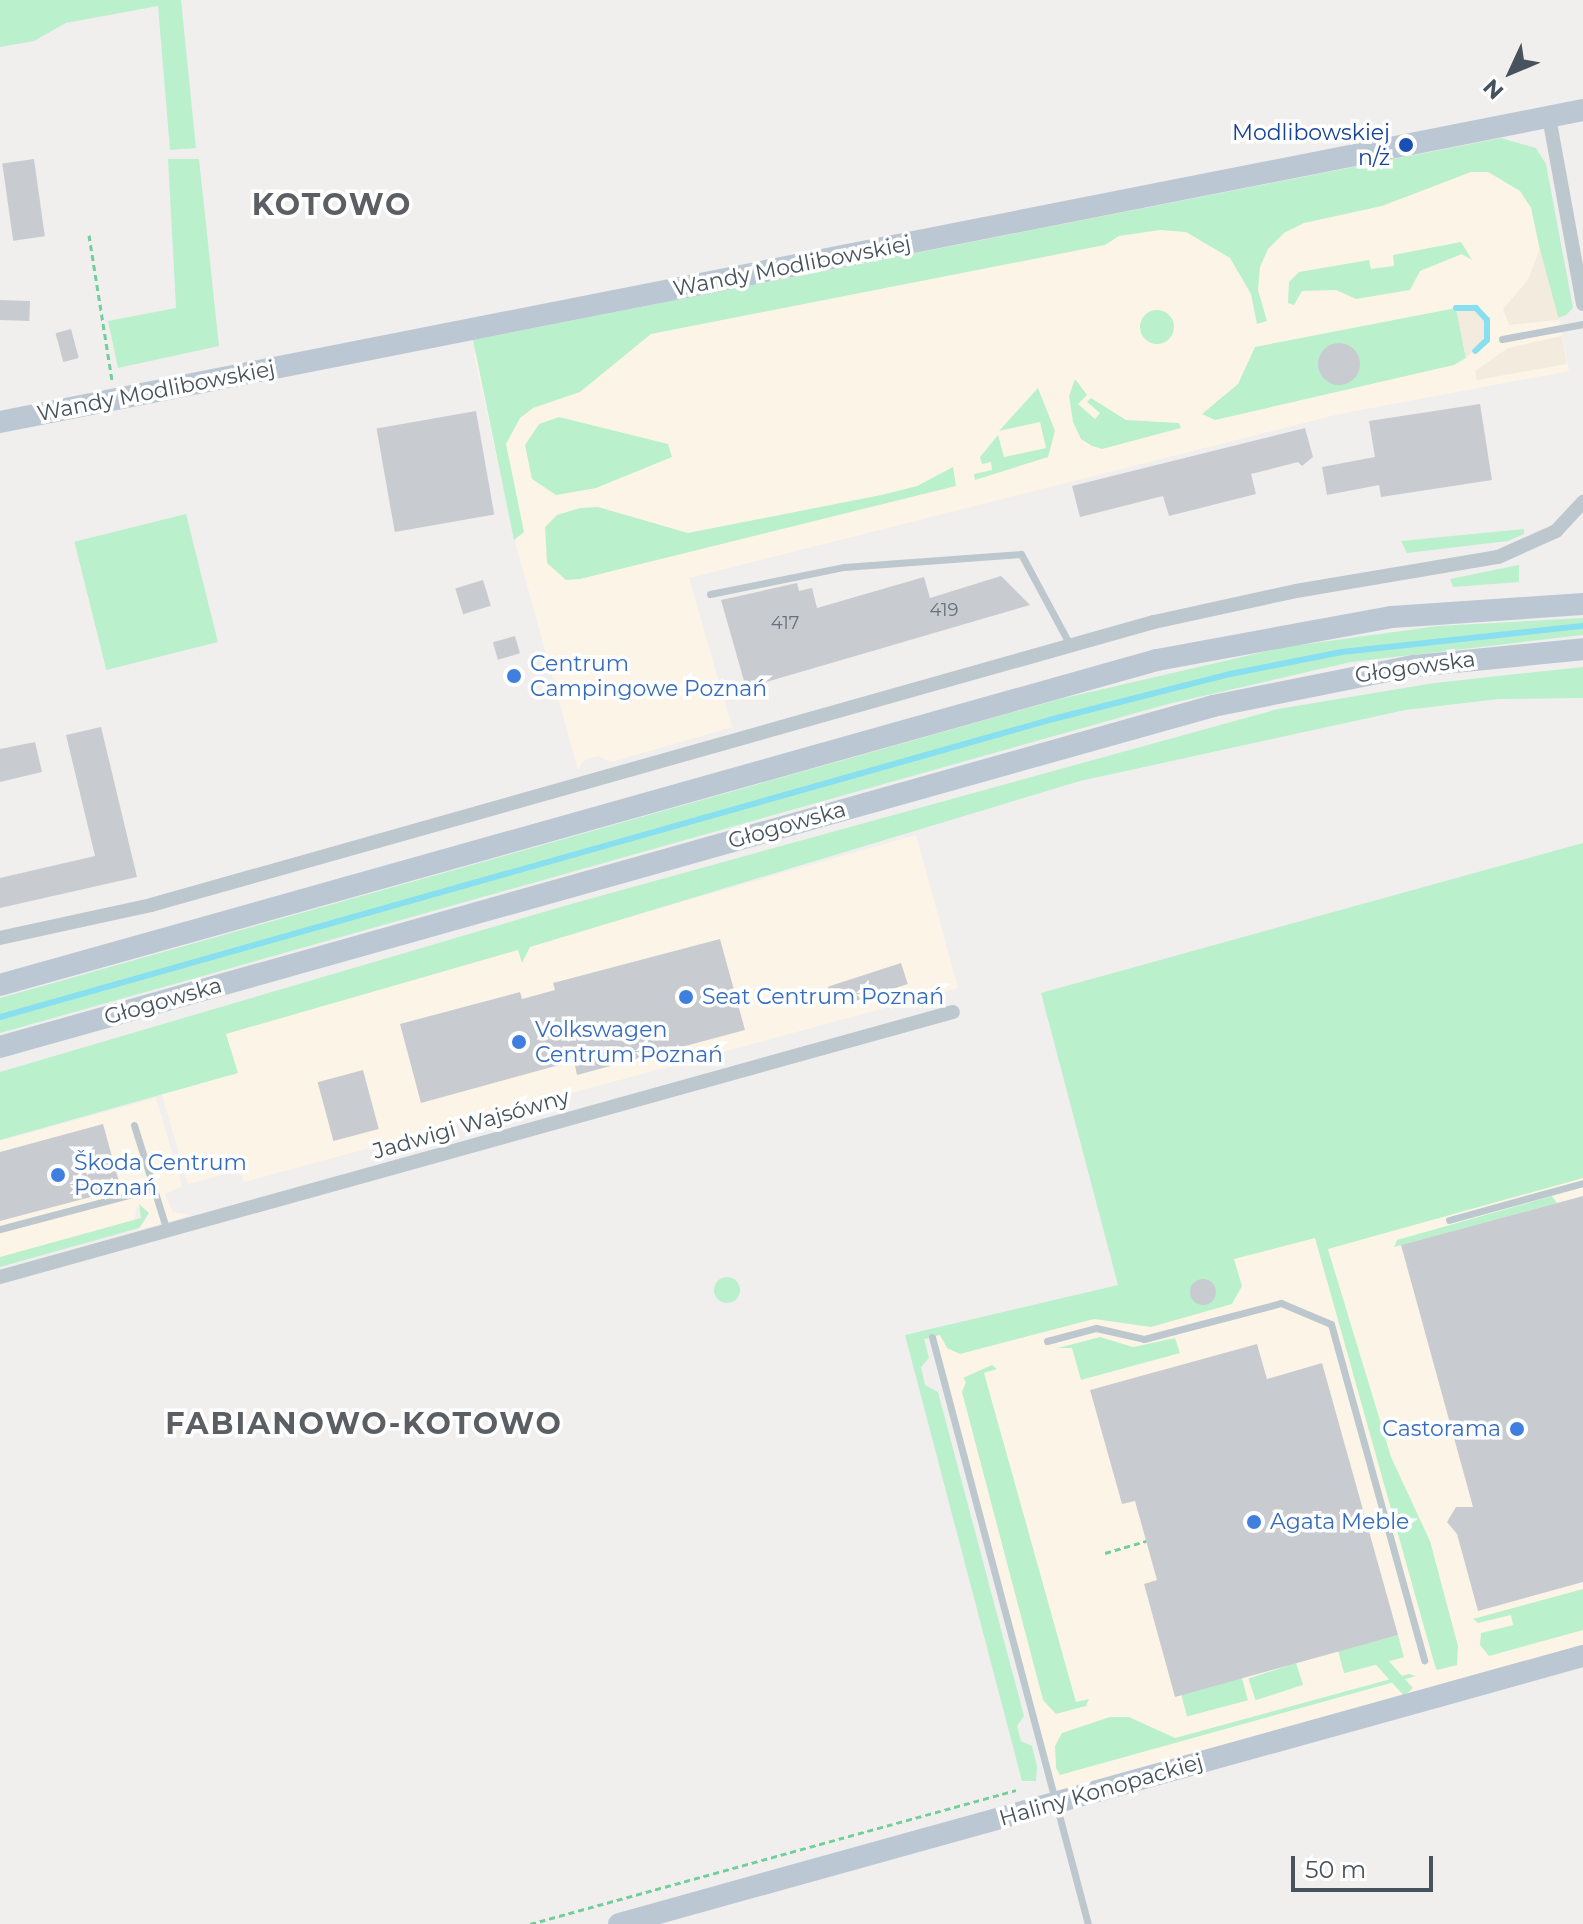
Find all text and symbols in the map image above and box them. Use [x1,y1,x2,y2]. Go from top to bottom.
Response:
north arrow [1471,32,1551,112]
text: N [1477,73,1509,105]
place label: Modlibowskiej n/ż [1232,119,1390,170]
marker: Modlibowskiej n/ż [1397,136,1415,154]
district label: KOTOWO [252,187,412,223]
street label: Wandy Modlibowskiej [671,230,913,302]
street label: Wandy Modlibowskiej [35,355,277,427]
house number: 419 [930,599,958,621]
house number: 417 [771,612,799,634]
street label: Głogowska [1353,645,1477,689]
place label: Centrum Campingowe Poznań [530,650,767,702]
marker: Centrum Campingowe Poznań [505,667,523,685]
street label: Głogowska [725,796,849,854]
street label: Głogowska [101,972,225,1030]
place label: Seat Centrum Poznań [702,984,944,1010]
marker: Seat Centrum Poznań [677,988,695,1006]
place label: Volkswagen Centrum Poznań [535,1016,723,1068]
marker: Volkswagen Centrum Poznań [510,1033,528,1051]
street label: Jadwigi Wajsówny [370,1083,572,1165]
place label: Škoda Centrum Poznań [74,1149,247,1200]
marker: Škoda Centrum Poznań [49,1166,67,1184]
district label: FABIANOWO-KOTOWO [165,1406,563,1442]
place label: Castorama [1382,1416,1501,1442]
marker: Castorama [1508,1420,1526,1438]
place label: Agata Meble [1270,1509,1409,1535]
marker: Agata Meble [1245,1513,1263,1531]
street label: Haliny Konopackiej [996,1748,1206,1832]
scale bar [1295,1840,1437,1890]
text: 50 m [1305,1855,1366,1884]

